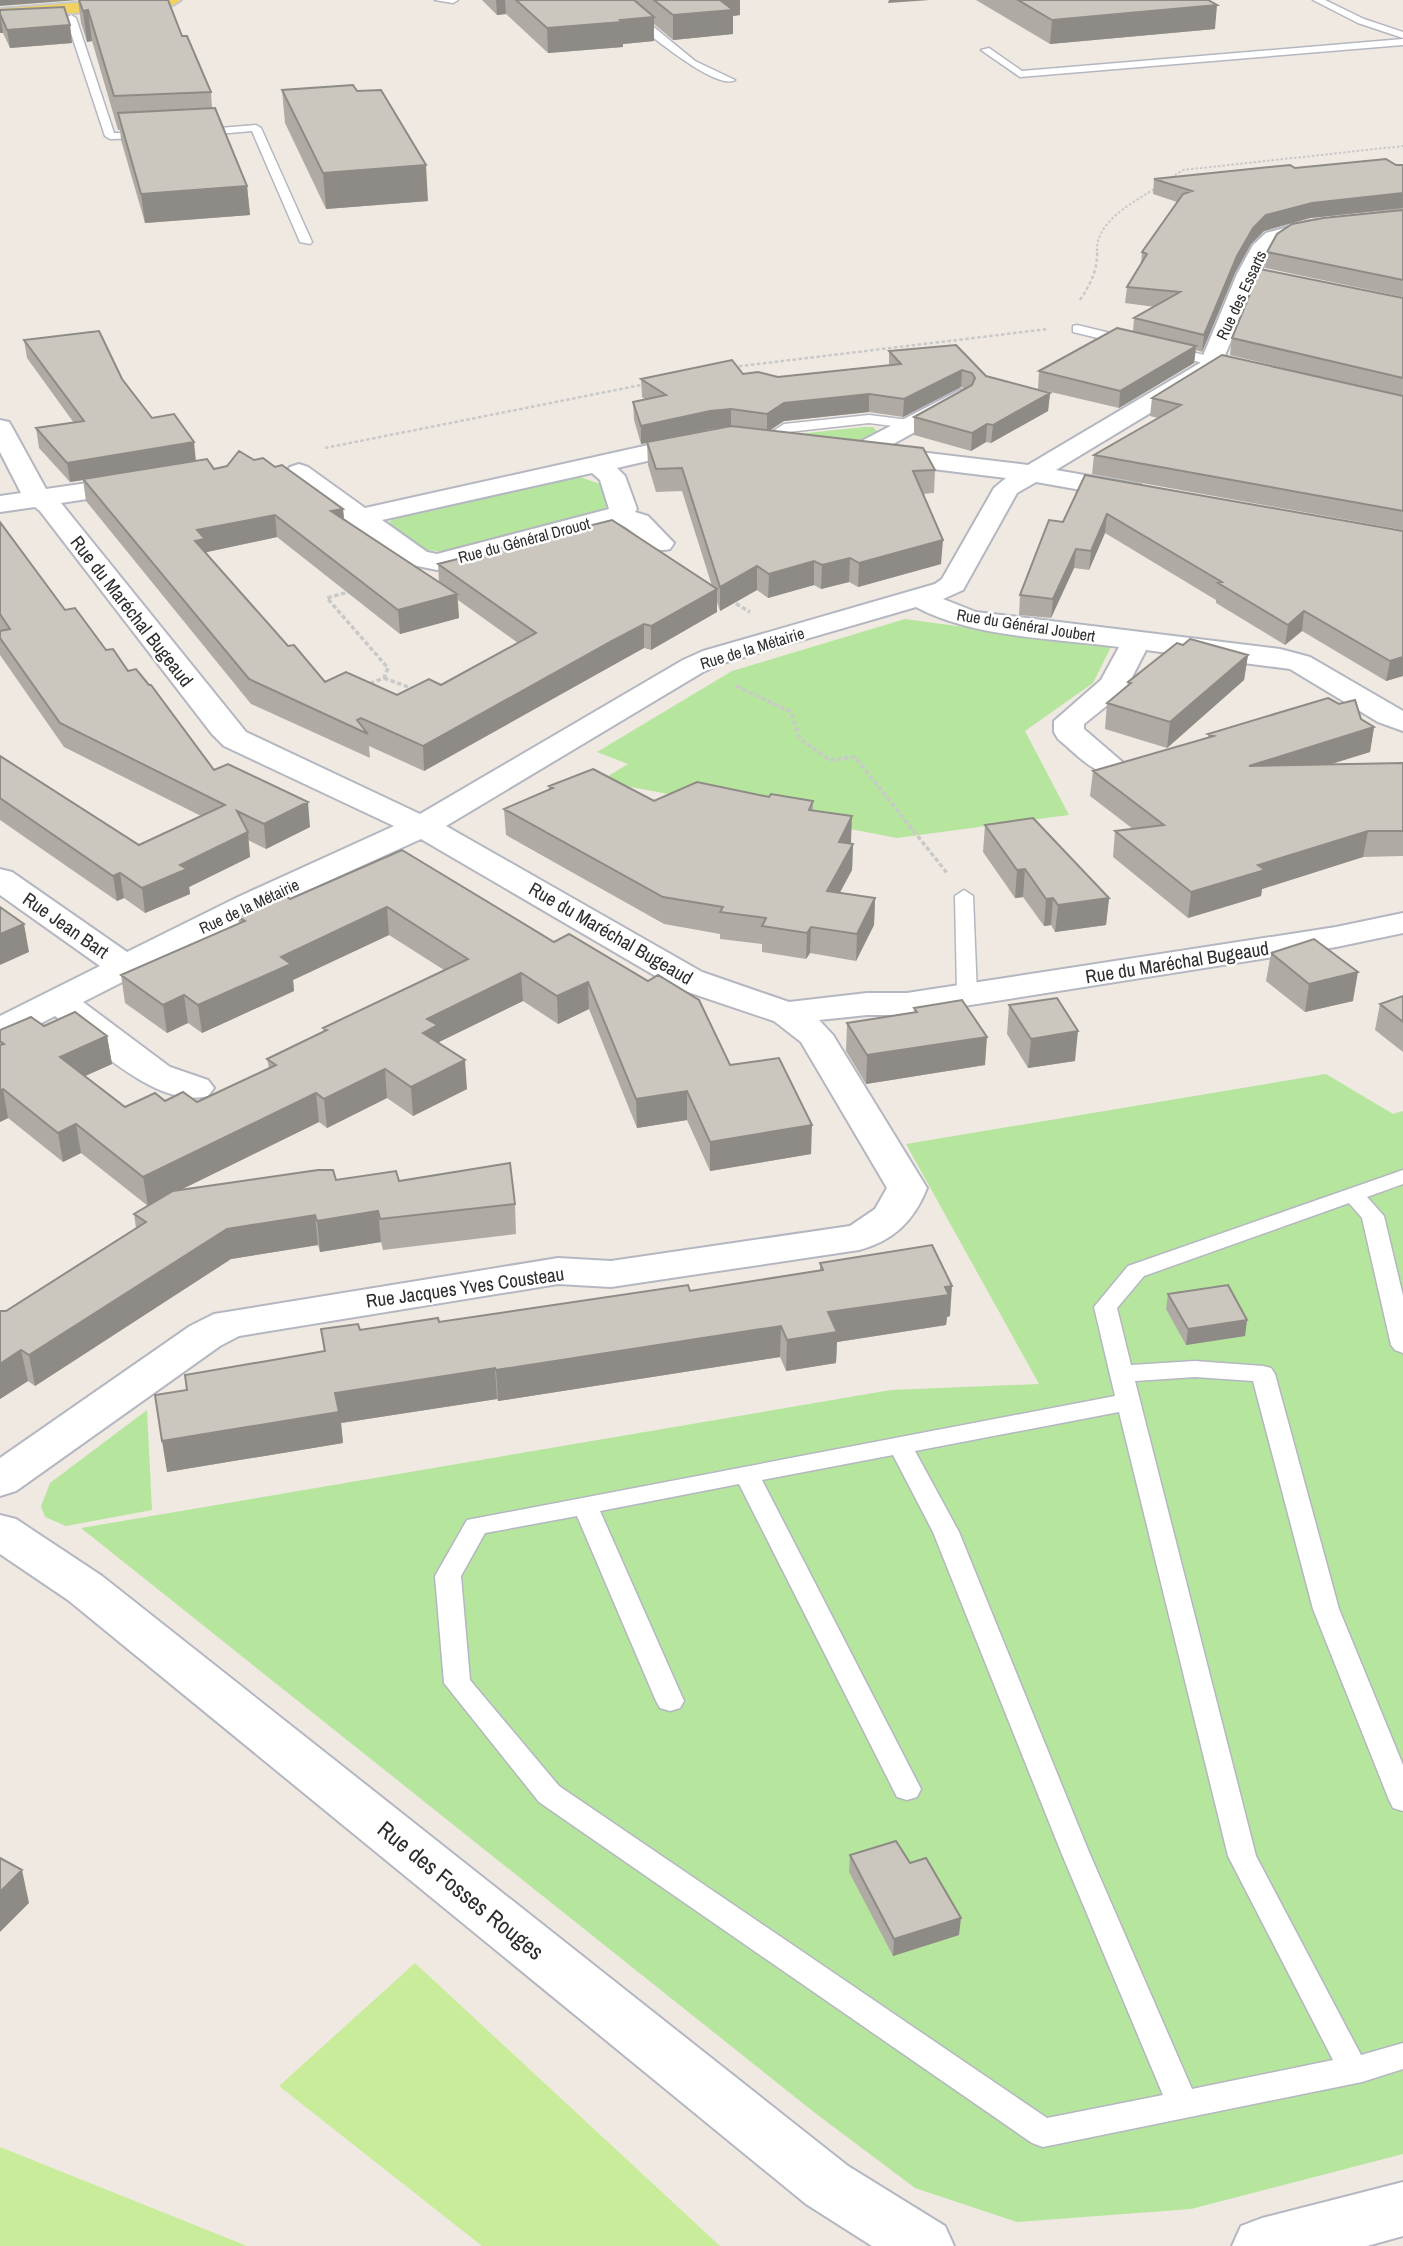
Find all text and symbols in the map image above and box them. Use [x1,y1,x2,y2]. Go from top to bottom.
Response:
street label: Rue des Essarts [1211,247,1271,343]
street label: Rue du Général Drouot [456,512,593,568]
street label: Rue du Maréchal Bugeaud [65,530,199,692]
street label: Rue du Général Joubert [955,603,1097,647]
street label: Rue de la Métairie [697,622,807,674]
street label: Rue de la Métairie [195,873,303,939]
street label: Rue du Maréchal Bugeaud [524,875,698,991]
street label: Rue Jean Bart [18,886,115,965]
street label: Rue du Maréchal Bugeaud [1083,935,1271,989]
street label: Rue Jacques Yves Cousteau [364,1260,566,1314]
street label: Rue des Fosses Rouges [371,1813,551,1967]

